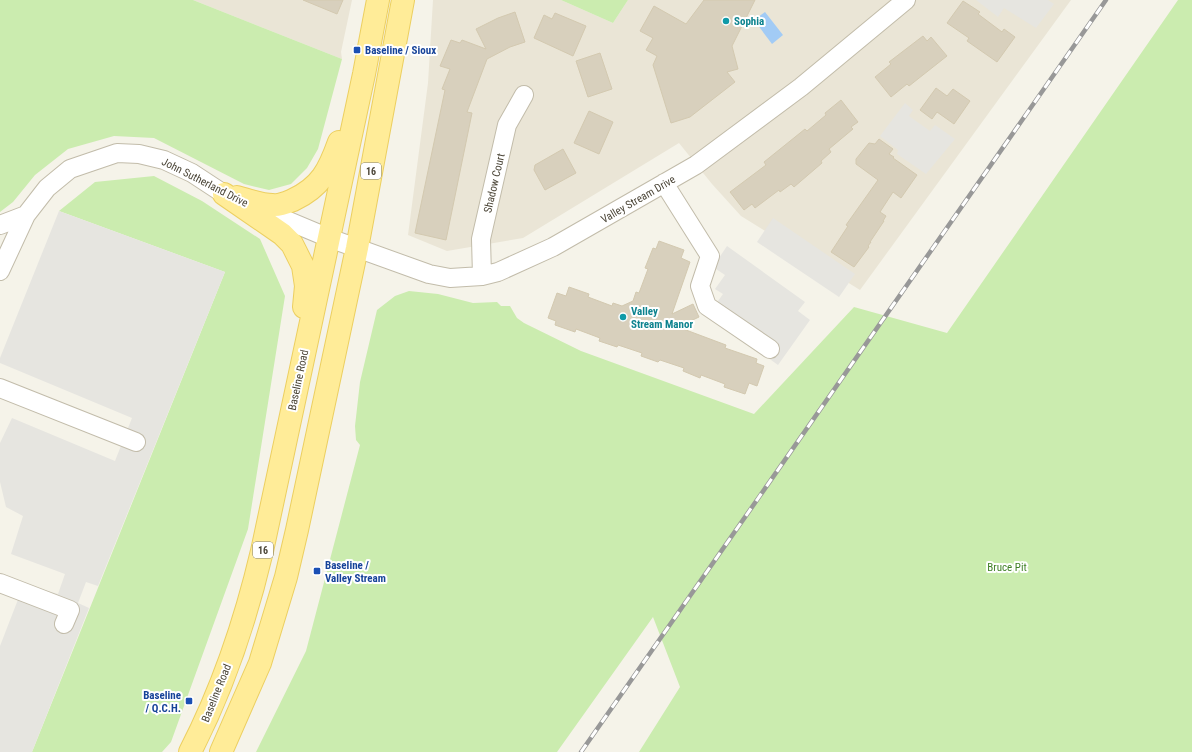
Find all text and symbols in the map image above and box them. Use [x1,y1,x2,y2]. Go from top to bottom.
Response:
place label: Sophia [734,15,764,28]
marker: Sophia [721,16,731,26]
place label: Baseline / Sioux [365,44,436,57]
marker: Baseline / Sioux [352,45,362,55]
street label: Shadow Court [481,152,508,214]
street label: John Sutherland Drive [159,155,250,210]
road number: 16 [361,163,381,179]
street label: Valley Stream Drive [599,173,678,226]
place label: Valley Stream Manor [631,305,693,331]
marker: Valley Stream Manor [618,312,628,322]
street label: Baseline Road [286,349,311,412]
road number: 16 [253,542,273,558]
place label: Baseline / Valley Stream [325,559,386,585]
park label: Bruce Pit [987,561,1027,574]
marker: Baseline / Valley Stream [312,566,322,576]
street label: Baseline Road [199,662,234,724]
place label: Baseline / Q.C.H. [143,689,181,715]
marker: Baseline / Q.C.H. [184,696,194,706]

